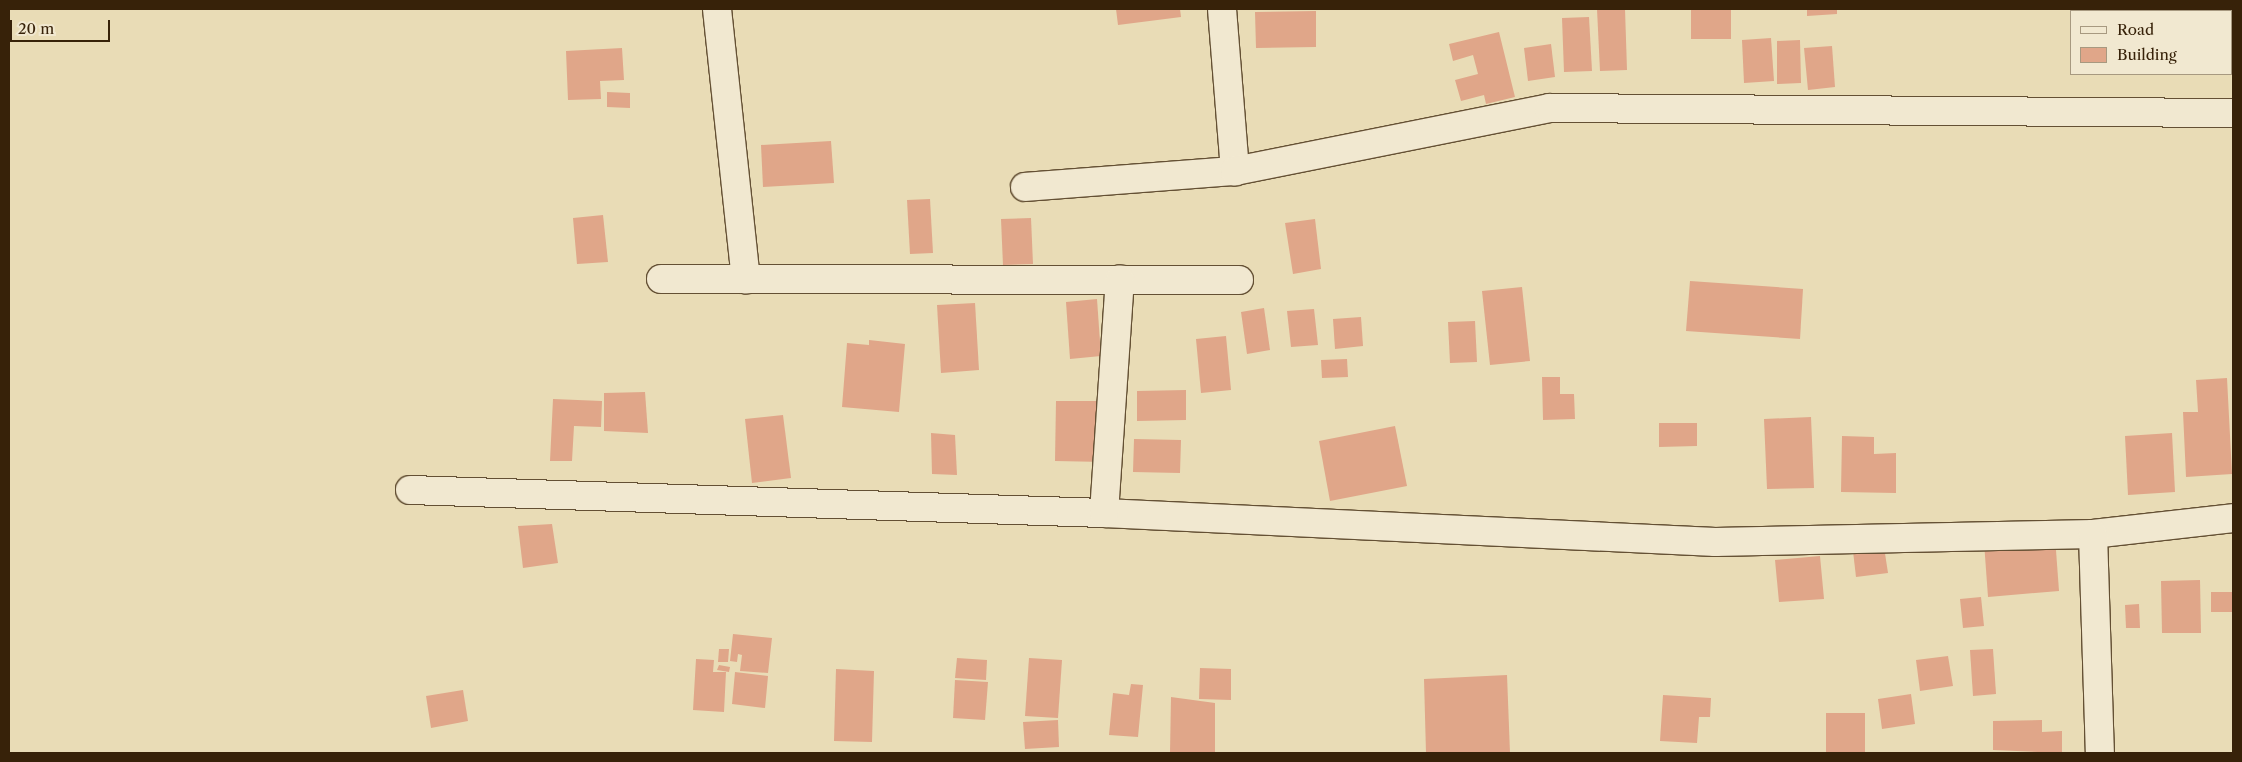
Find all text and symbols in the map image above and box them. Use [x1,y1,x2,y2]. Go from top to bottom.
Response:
scale bar [12,10,112,42]
legend [2070,10,2232,75]
text: 20 m [18,19,54,38]
text: Road [2117,20,2154,39]
text: Building [2117,45,2177,64]

